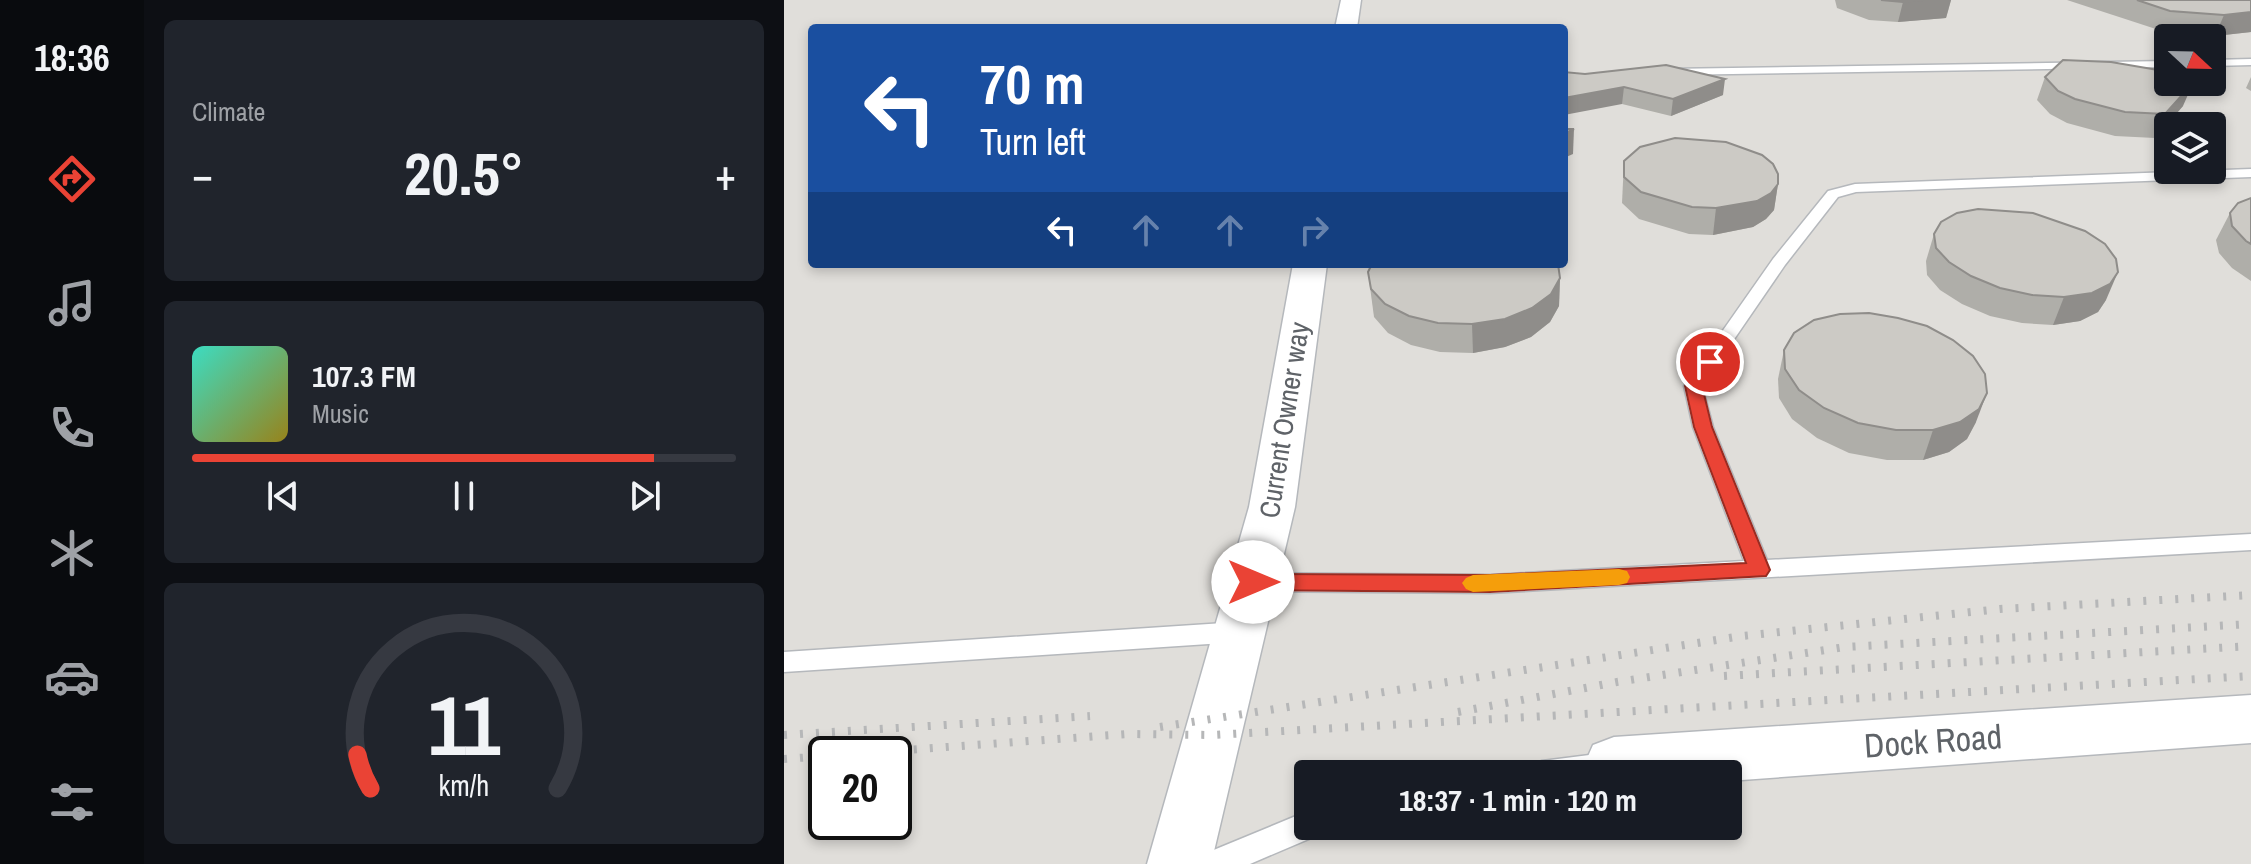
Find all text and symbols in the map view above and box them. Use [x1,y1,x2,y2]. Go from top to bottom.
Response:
north arrow [2154,24,2226,96]
map controls [2154,24,2226,184]
text: 18:36 [34,34,110,82]
text: 70 m [980,46,1085,121]
icon: left [848,56,952,160]
text: Climate [192,94,265,129]
button: layers [2154,112,2226,184]
text: Turn left [980,118,1086,166]
text: 20.5° [404,133,524,214]
text: − [192,144,213,204]
text: + [715,144,736,204]
icon: directions [44,151,100,207]
icon: left [1040,208,1084,252]
icon: ahead [1124,208,1168,252]
icon: ahead [1208,208,1252,252]
icon: right [1292,208,1336,252]
icon: music [44,275,100,331]
street label: Current Owner way [1250,319,1318,521]
pin [1676,328,1744,396]
icon: arrive [1688,340,1732,384]
text: 107.3 FM [312,356,416,396]
text: Music [312,396,369,431]
icon: phone [44,400,100,456]
icon: previous [261,474,305,518]
icon: pause [442,474,486,518]
icon: next [623,474,667,518]
icon: climate [44,525,100,581]
position arrow [1211,540,1295,624]
icon: car [44,649,100,705]
text: 11 [428,669,500,781]
street label: Dock Road [1863,713,2003,769]
speed limit sign: 20 [808,736,912,840]
text: km/h [439,767,489,806]
icon: filters [44,774,100,830]
text: 18:37 · 1 min · 120 m [1399,780,1637,820]

